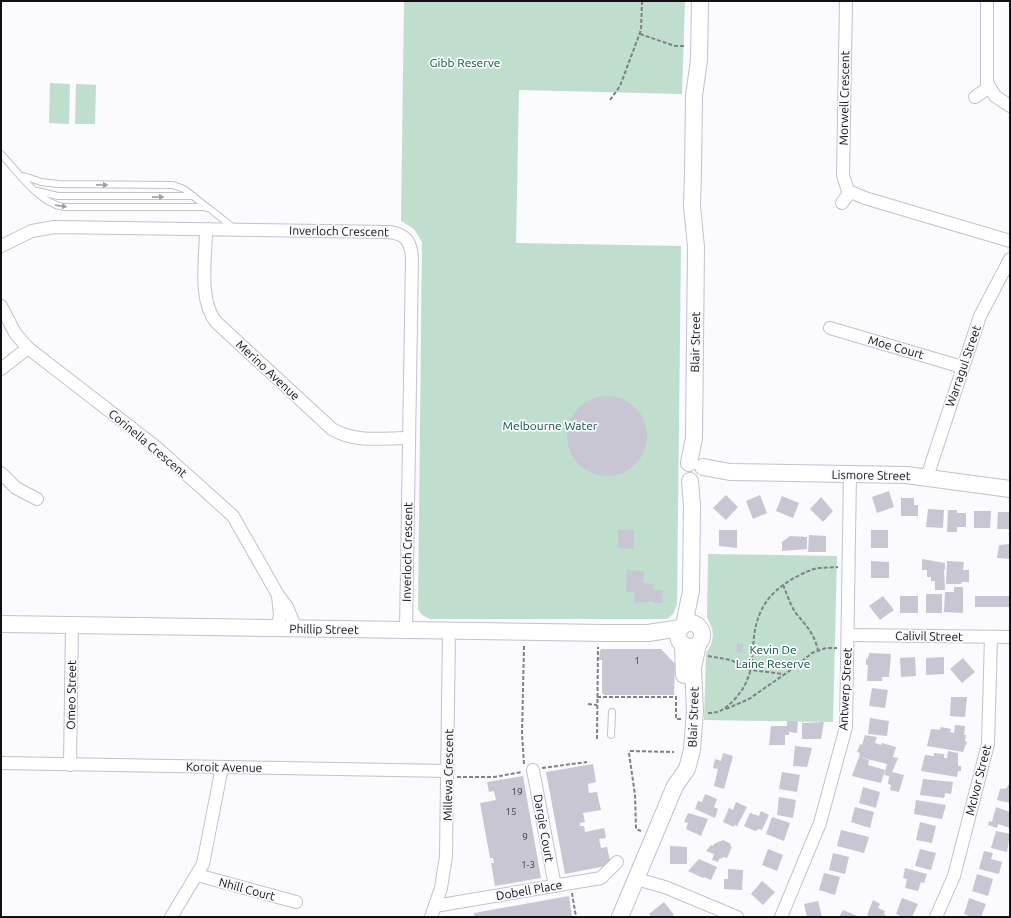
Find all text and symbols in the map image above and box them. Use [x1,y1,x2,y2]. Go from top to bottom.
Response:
street label: Morwell Crescent [837,50,851,145]
park label: Gibb Reserve [430,56,500,69]
one-way arrow [96,182,109,188]
one-way arrow [152,194,165,200]
one-way arrow [55,203,67,209]
street label: Inverloch Crescent [289,224,389,238]
street label: Blair Street [688,311,702,372]
street label: Warragul Street [943,323,983,409]
street label: Moe Court [867,333,926,361]
street label: Merino Avenue [234,337,302,403]
street label: Corinella Crescent [106,407,190,480]
park label: Melbourne Water [503,419,598,432]
street label: Lismore Street [831,468,911,482]
street label: Inverloch Crescent [400,502,414,602]
street label: Phillip Street [289,622,359,636]
street label: Calivil Street [895,629,963,643]
park label: Kevin De Laine Reserve [736,643,810,670]
street label: Antwerp Street [836,647,854,731]
house number: 1 [634,655,640,666]
street label: Omeo Street [64,660,78,730]
street label: Blair Street [685,686,701,748]
street label: Millewa Crescent [441,729,455,821]
street label: McIvor Street [963,743,993,817]
street label: Koroit Avenue [186,760,262,774]
house number: 19 [511,786,523,797]
street label: Dargie Court [532,793,556,863]
house number: 15 [505,806,517,817]
house number: 9 [522,831,528,842]
house number: 1-3 [521,859,535,870]
street label: Nhill Court [217,875,277,903]
street label: Dobell Place [495,878,563,902]

